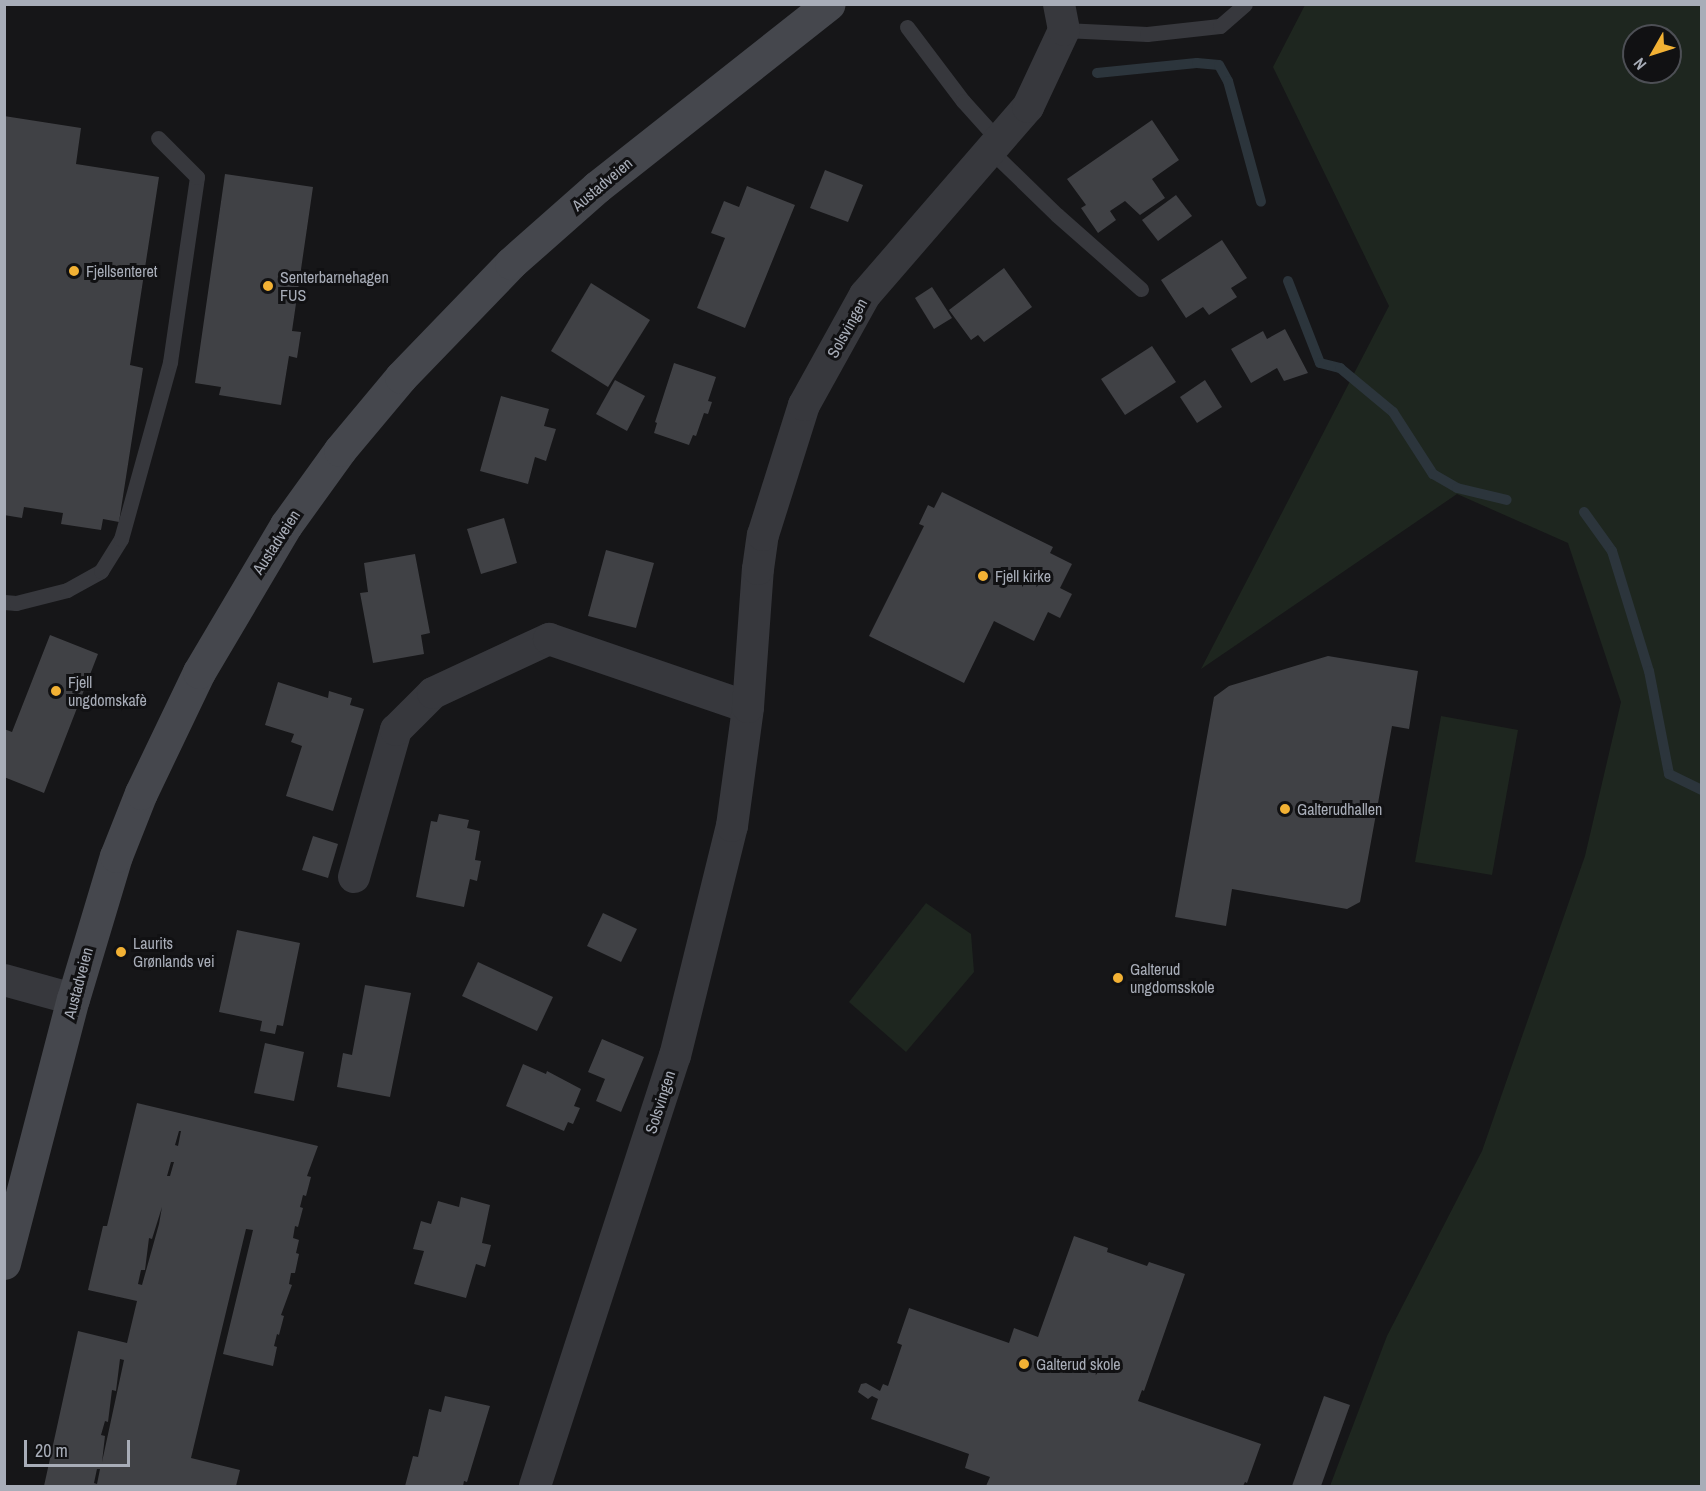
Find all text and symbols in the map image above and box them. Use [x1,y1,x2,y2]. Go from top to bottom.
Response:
north arrow [1622,24,1682,84]
text: N [1628,53,1651,75]
street label: Austadveien [568,153,636,215]
place label: Fjellsenteret [86,261,157,281]
marker: Fjellsenteret [67,264,81,278]
place label: Senterbarnehagen FUS [280,267,389,305]
marker: Senterbarnehagen FUS [261,279,275,293]
street label: Solsvingen [823,295,871,361]
street label: Austadveien [248,506,304,578]
place label: Fjell kirke [995,566,1051,586]
marker: Fjell kirke [976,569,990,583]
place label: Fjell ungdomskafè [68,672,147,710]
marker: Fjell ungdomskafè [49,684,63,698]
place label: Galterudhallen [1297,799,1382,819]
marker: Galterudhallen [1278,802,1292,816]
place label: Laurits Grønlands vei [133,933,215,971]
street label: Austadveien [59,945,97,1021]
marker: Laurits Grønlands vei [114,945,128,959]
place label: Galterud ungdomsskole [1130,959,1215,997]
marker: Galterud ungdomsskole [1111,971,1125,985]
street label: Solsvingen [641,1068,679,1136]
place label: Galterud skole [1036,1354,1121,1374]
marker: Galterud skole [1017,1357,1031,1371]
scale bar [27,1428,134,1466]
text: 20 m [35,1438,68,1463]

